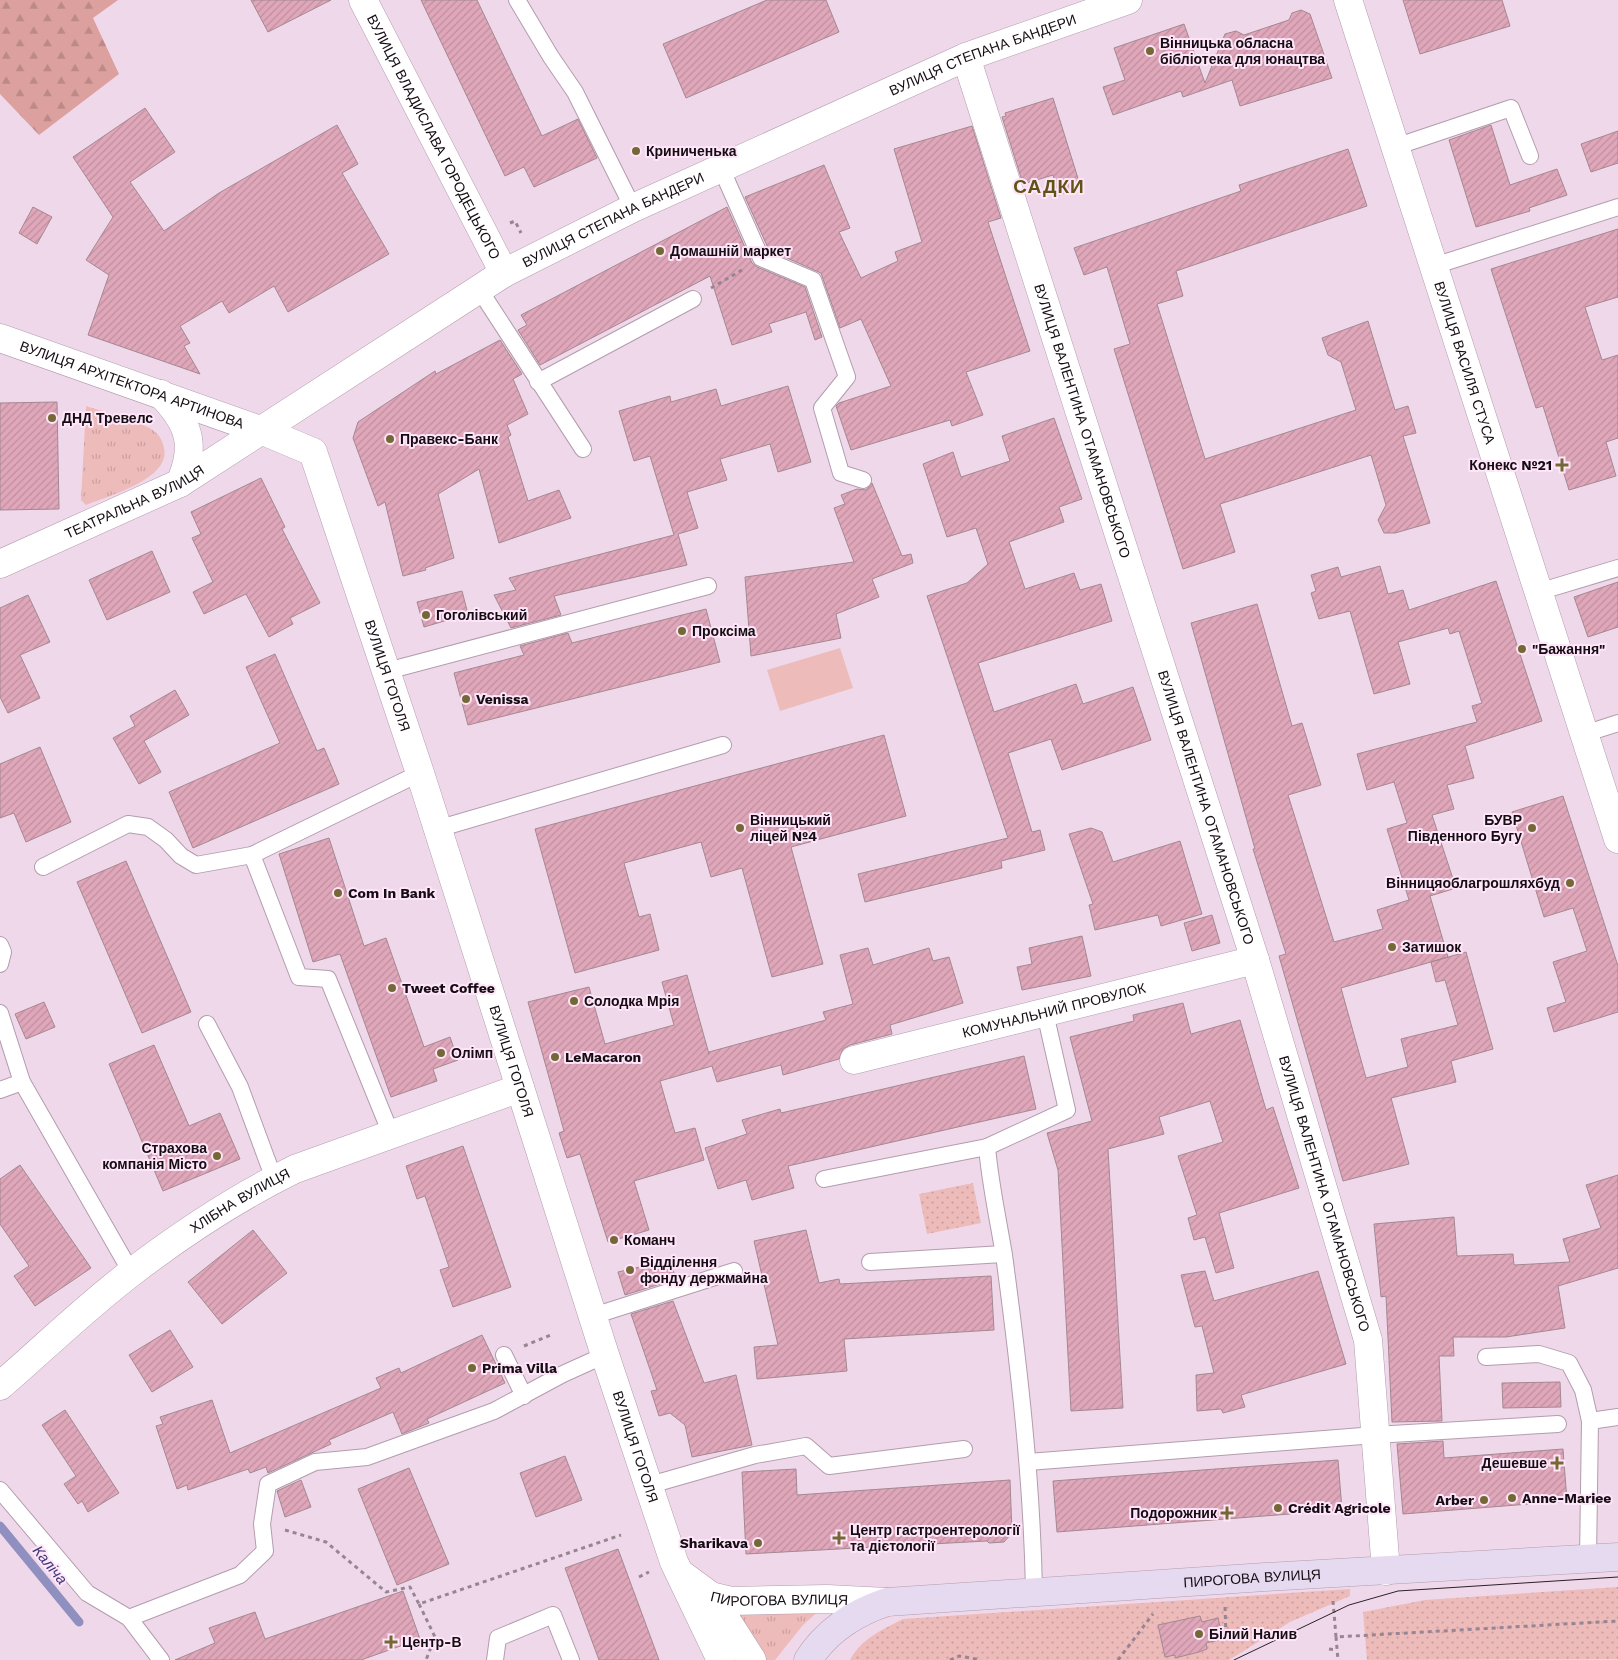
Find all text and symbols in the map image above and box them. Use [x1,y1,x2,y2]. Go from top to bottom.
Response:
street label: ВУЛИЦЯ СТЕПАНА БАНДЕРИ [887,11,1078,99]
street label: ВУЛИЦЯ ВЛАДИСЛАВА ГОРОДЕЦЬКОГО [364,12,503,262]
place label: Вінницька обласна бібліотека для юнацтва [1160,35,1325,67]
marker: Вінницька обласна бібліотека для юнацтва [1144,45,1156,57]
place label: Криниченька [646,143,737,159]
marker: Криниченька [630,145,642,157]
street label: ВУЛИЦЯ СТЕПАНА БАНДЕРИ [520,169,706,270]
district label: САДКИ [1013,175,1085,198]
place label: Домашній маркет [670,243,791,259]
marker: Домашній маркет [654,245,666,257]
street label: ВУЛИЦЯ ВАСИЛЯ СТУСА [1431,279,1499,447]
street label: ВУЛИЦЯ ВАЛЕНТИНА ОТАМАНОВСЬКОГО [1031,282,1134,560]
street label: ВУЛИЦЯ АРХІТЕКТОРА АРТИНОВА [18,338,247,432]
place label: ДНД Тревелс [62,410,153,426]
marker: ДНД Тревелс [46,412,58,424]
place label: Правекс-Банк [400,431,499,447]
marker: Правекс-Банк [384,433,396,445]
place label: Конекс №21 [1469,457,1552,473]
marker: Конекс №21 [1556,459,1568,471]
street label: ТЕАТРАЛЬНА ВУЛИЦЯ [62,462,207,542]
place label: Гоголівський [436,607,527,623]
marker: Гоголівський [420,609,432,621]
street label: ВУЛИЦЯ ГОГОЛЯ [362,618,414,733]
place label: Проксіма [692,623,756,639]
marker: Проксіма [676,625,688,637]
place label: "Бажання" [1532,641,1605,657]
marker: "Бажання" [1516,643,1528,655]
street label: ВУЛИЦЯ ВАЛЕНТИНА ОТАМАНОВСЬКОГО [1155,668,1258,947]
place label: Venissa [476,691,530,707]
marker: Venissa [460,693,472,705]
place label: Вінницький ліцей №4 [750,812,831,844]
place label: БУВР Південного Бугу [1408,812,1522,844]
marker: Вінницький ліцей №4 [734,822,746,834]
marker: БУВР Південного Бугу [1526,822,1538,834]
place label: Вінницяоблагрошляхбуд [1386,875,1560,891]
marker: Вінницяоблагрошляхбуд [1564,877,1576,889]
place label: Com In Bank [348,885,436,901]
marker: Com In Bank [332,887,344,899]
place label: Затишок [1402,939,1462,955]
marker: Затишок [1386,941,1398,953]
street label: КОМУНАЛЬНИЙ ПРОВУЛОК [961,979,1148,1041]
place label: Tweet Coffee [402,980,495,996]
marker: Tweet Coffee [386,982,398,994]
place label: Солодка Мрія [584,993,679,1009]
marker: Солодка Мрія [568,995,580,1007]
street label: ВУЛИЦЯ ГОГОЛЯ [486,1003,537,1119]
place label: Олімп [451,1045,493,1061]
marker: Олімп [435,1047,447,1059]
place label: LeMacaron [565,1049,641,1065]
marker: LeMacaron [549,1051,561,1063]
street label: ВУЛИЦЯ ВАЛЕНТИНА ОТАМАНОВСЬКОГО [1276,1054,1373,1334]
place label: Страхова компанія Місто [102,1140,207,1172]
marker: Страхова компанія Місто [211,1150,223,1162]
street label: ХЛІБНА ВУЛИЦЯ [187,1165,292,1236]
place label: Команч [624,1232,675,1248]
marker: Команч [608,1234,620,1246]
place label: Відділення фонду держмайна [640,1254,768,1286]
marker: Відділення фонду держмайна [624,1264,636,1276]
place label: Prima Villa [482,1360,558,1376]
marker: Prima Villa [466,1362,478,1374]
street label: ВУЛИЦЯ ГОГОЛЯ [610,1389,662,1504]
place label: Дешевше [1482,1455,1547,1471]
marker: Дешевше [1551,1457,1563,1469]
place label: Anne-Mariee [1522,1490,1611,1506]
place label: Arber [1436,1492,1474,1508]
marker: Anne-Mariee [1506,1492,1518,1504]
marker: Arber [1478,1494,1490,1506]
place label: Crédit Agricole [1288,1500,1391,1516]
marker: Crédit Agricole [1272,1502,1284,1514]
place label: Подорожник [1130,1505,1218,1521]
marker: Подорожник [1221,1507,1233,1519]
place label: Центр гастроентерології та дієтології [850,1522,1021,1554]
marker: Центр гастроентерології та дієтології [832,1531,846,1545]
place label: Sharikava [680,1535,749,1551]
marker: Sharikava [752,1537,764,1549]
water label: Каліча [29,1542,71,1588]
street label: ПИРОГОВА ВУЛИЦЯ [1183,1566,1321,1590]
street label: ПИРОГОВА ВУЛИЦЯ [709,1588,848,1609]
place label: Білий Налив [1209,1626,1297,1642]
marker: Білий Налив [1193,1628,1205,1640]
place label: Центр-В [402,1634,462,1650]
marker: Центр-В [384,1635,398,1649]

